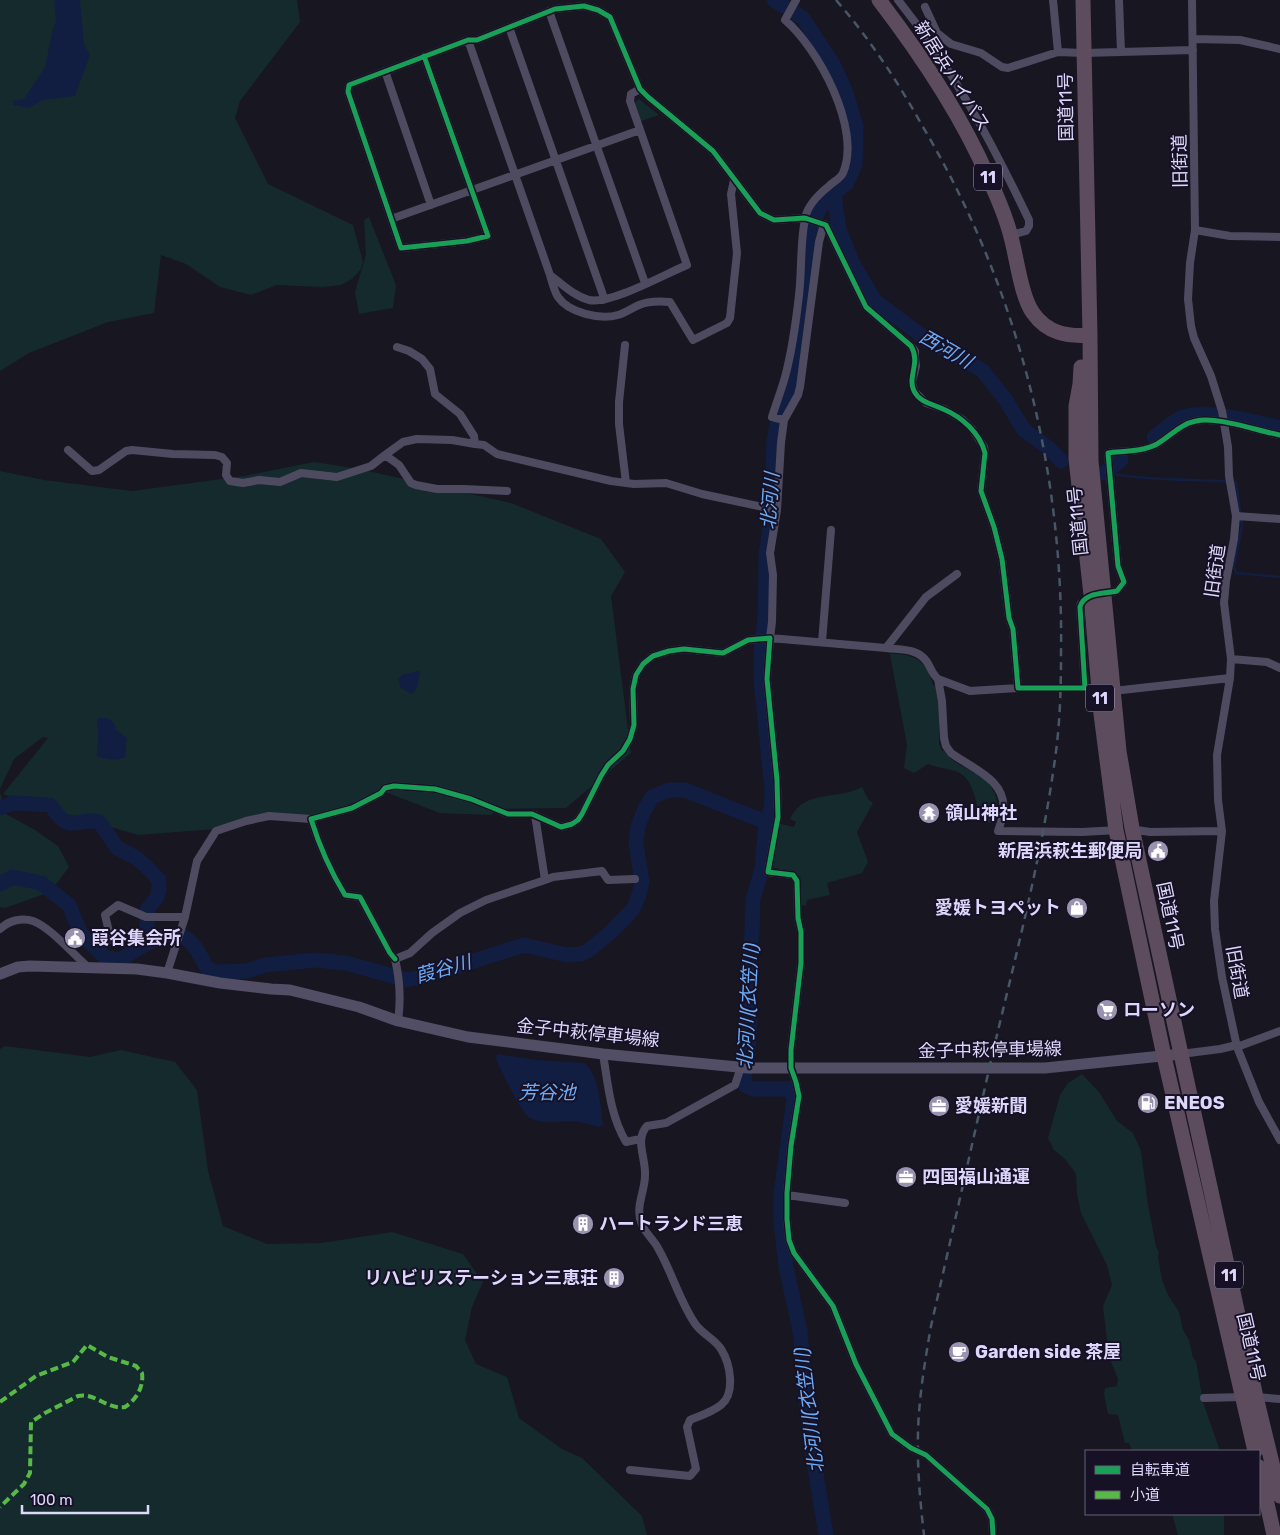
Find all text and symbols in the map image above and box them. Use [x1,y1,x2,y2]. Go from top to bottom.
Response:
street label: 新居浜バイパス [909,17,995,135]
street label: 国道11号 [1054,72,1078,142]
street label: 旧街道 [1169,134,1191,188]
road number: 11 [974,163,1002,190]
water label: 西河川 [916,325,978,374]
water label: 北河川 [757,470,784,530]
street label: 国道11号 [1063,485,1093,557]
street label: 旧街道 [1200,543,1230,599]
road number: 11 [1086,684,1114,711]
temple icon: 領山神社 [917,801,941,825]
place label: 領山神社 [945,802,1017,824]
public building icon: 新居浜萩生郵便局 [1146,839,1170,863]
place label: 新居浜萩生郵便局 [998,840,1142,862]
street label: 国道11号 [1152,880,1188,952]
shop icon: 愛媛トヨペット [1065,896,1089,920]
place label: 愛媛トヨペット [935,897,1061,919]
public building icon: 葭谷集会所 [63,926,87,950]
place label: 葭谷集会所 [91,927,181,949]
water label: 北河川(衣笠川) [733,941,763,1070]
street label: 旧街道 [1221,944,1253,1000]
water label: 葭谷川 [412,950,475,988]
supermarket icon: ローソン [1095,998,1119,1022]
place label: ローソン [1123,999,1195,1021]
street label: 金子中萩停車場線 [515,1015,661,1051]
street label: 金子中萩停車場線 [918,1038,1062,1062]
water label: 芳谷池 [518,1081,577,1104]
fuel station icon: ENEOS [1136,1091,1160,1115]
place label: ENEOS [1164,1092,1225,1114]
office icon: 愛媛新聞 [927,1094,951,1118]
place label: 愛媛新聞 [955,1095,1027,1117]
office icon: 四国福山通運 [894,1165,918,1189]
place label: 四国福山通運 [922,1166,1030,1188]
building icon: ハートランド三恵 [571,1212,595,1236]
place label: ハートランド三恵 [599,1213,743,1235]
road number: 11 [1215,1262,1243,1288]
building icon: リハビリステーション三恵荘 [602,1266,626,1290]
place label: リハビリステーション三恵荘 [364,1267,598,1289]
street label: 国道11号 [1232,1311,1270,1383]
cafe icon: Garden side 茶屋 [947,1340,971,1364]
place label: Garden side 茶屋 [975,1341,1121,1363]
water label: 北河川(衣笠川) [790,1345,828,1474]
legend [1085,1450,1260,1515]
text: 自転車道 [1130,1461,1190,1479]
scale bar [22,1482,149,1514]
text: 小道 [1130,1486,1160,1504]
text: 100 m [30,1491,72,1509]

